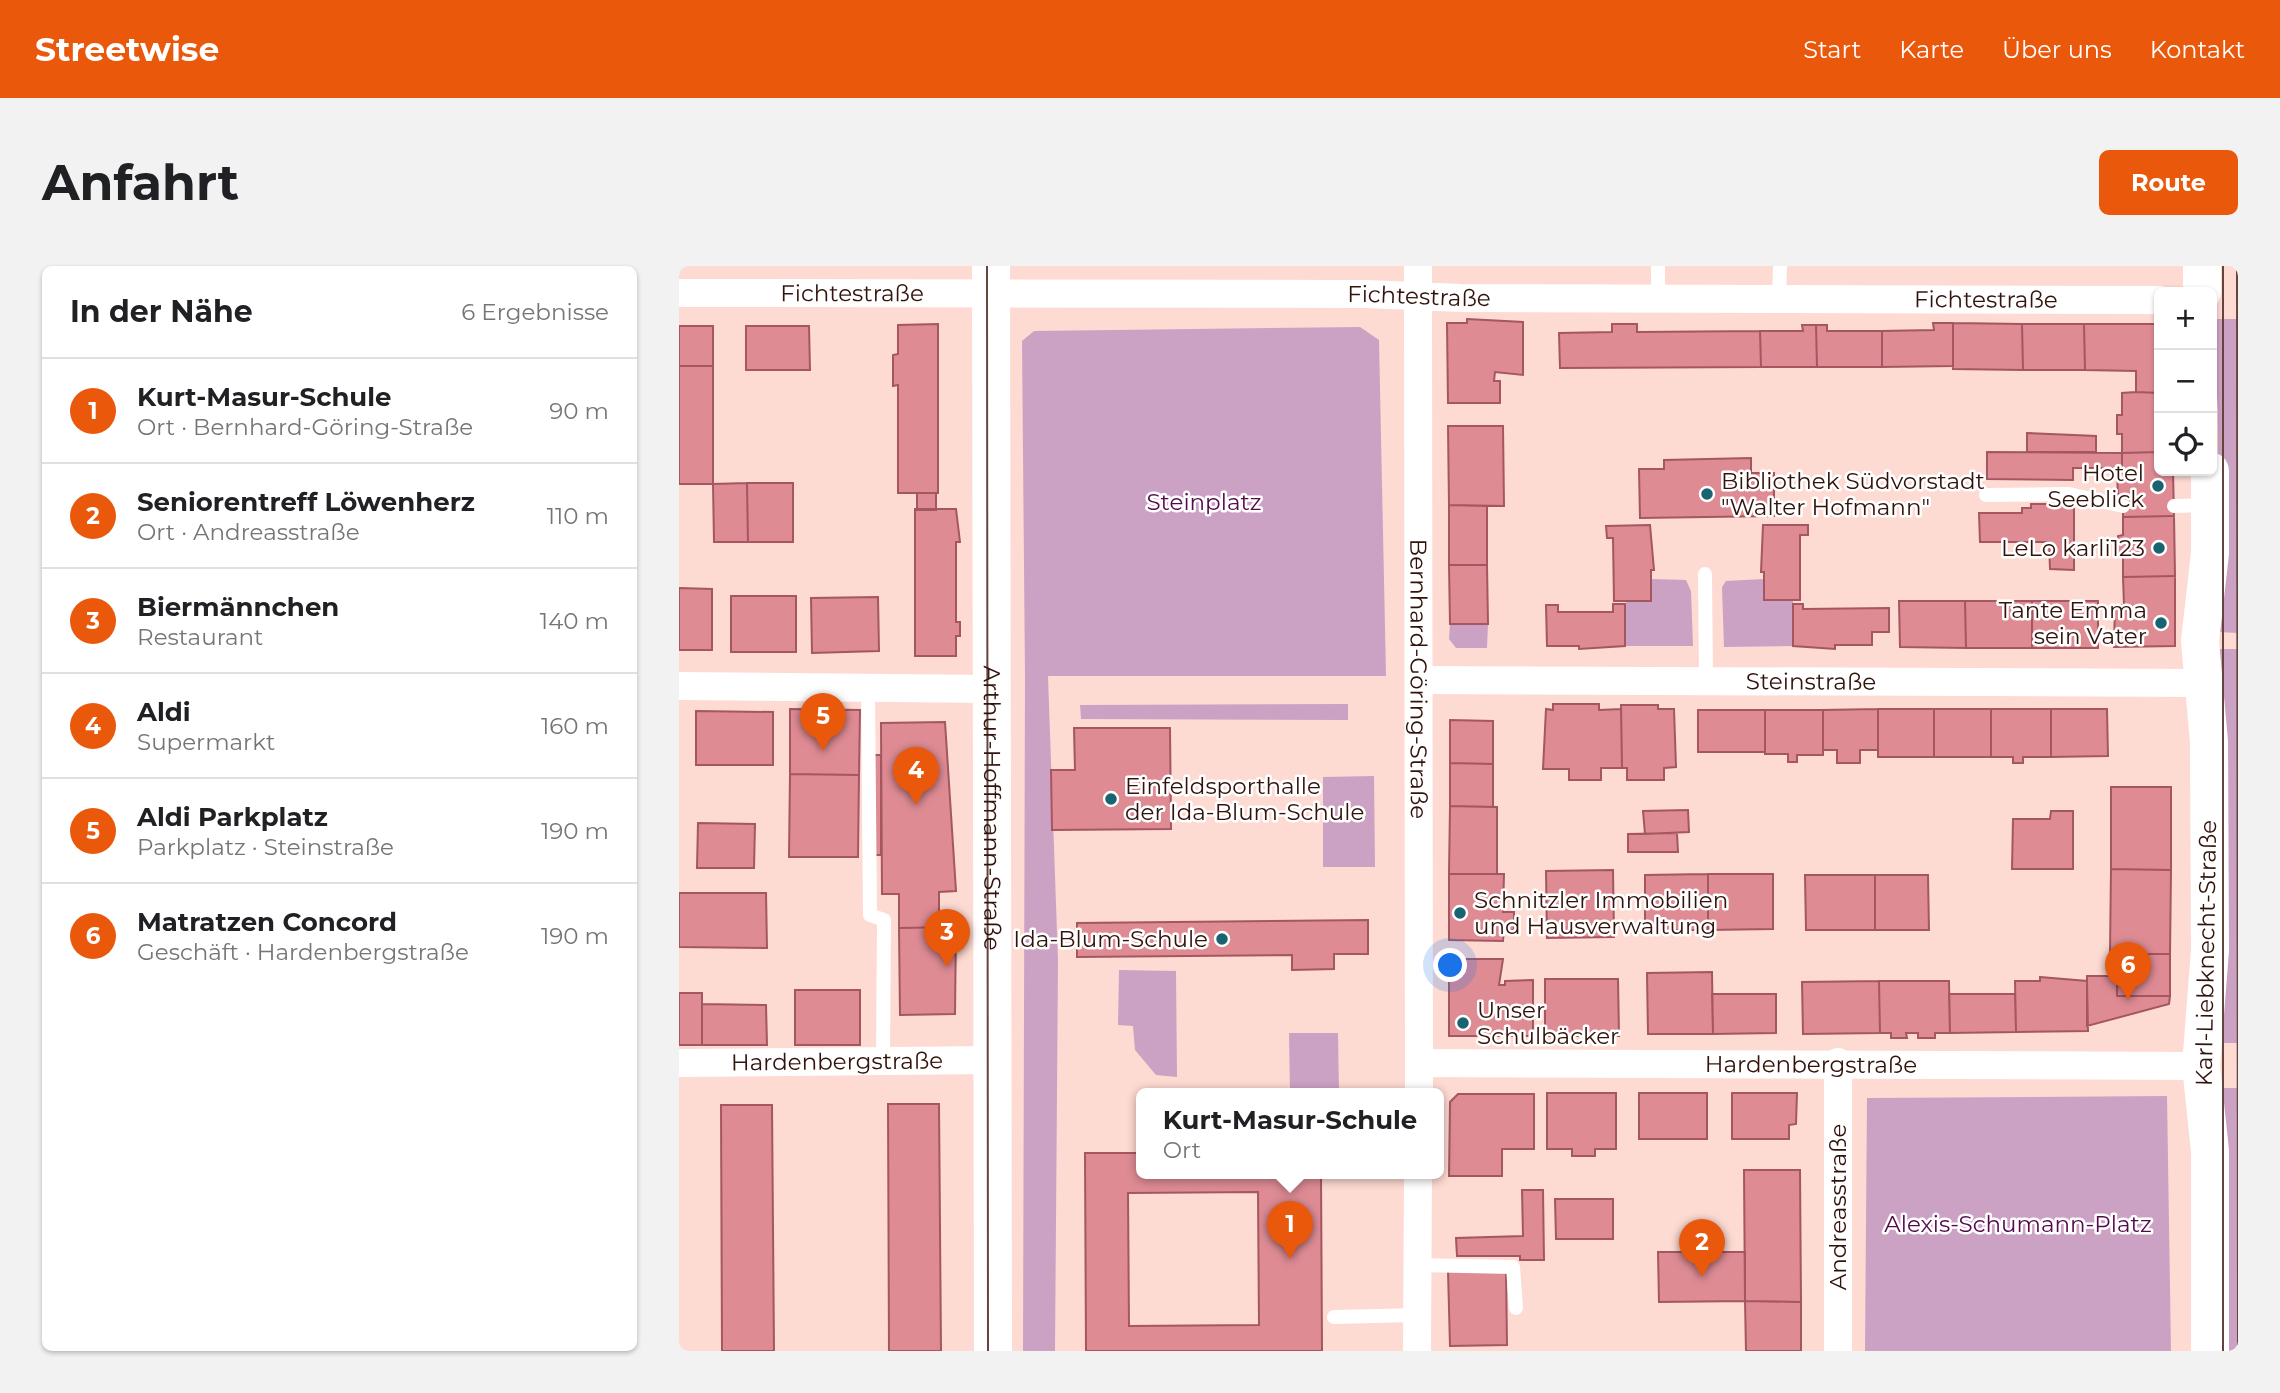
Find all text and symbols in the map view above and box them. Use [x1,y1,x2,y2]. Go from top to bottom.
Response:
text: Streetwise [35,29,219,69]
text: Start [1803,35,1861,64]
text: Karte [1899,35,1964,64]
text: Über uns [2002,35,2112,64]
text: Kontakt [2150,35,2245,64]
button: Route [2099,150,2238,215]
text: Anfahrt [42,153,239,212]
street label: Fichtestraße [780,279,924,307]
street label: Fichtestraße [1347,280,1491,312]
street label: Fichtestraße [1914,285,2058,314]
map controls [2154,287,2217,476]
button: + [2154,287,2217,350]
text: In der Nähe [70,293,253,330]
text: 6 Ergebnisse [461,298,609,326]
button: − [2154,350,2217,413]
text: Kurt-Masur-Schule [137,381,391,413]
text: 1 [88,397,98,425]
text: 90 m [549,397,609,425]
text: Ort · Bernhard-Göring-Straße [137,413,473,441]
button: locate [2154,413,2217,476]
place label: Hotel Seeblick [2048,459,2144,513]
place label: Bibliothek Südvorstadt "Walter Hofmann" [1721,467,1985,521]
marker: Hotel Seeblick [2150,478,2166,494]
text: Seniorentreff Löwenherz [137,486,475,518]
marker: Bibliothek Südvorstadt "Walter Hofmann" [1699,486,1715,502]
park label: Steinplatz [1146,488,1262,516]
text: 2 [86,502,100,530]
text: 110 m [547,502,609,530]
text: Ort · Andreasstraße [137,518,360,546]
place label: LeLo karli123 [2001,534,2145,562]
street label: Bernhard-Göring-Straße [1404,539,1433,819]
marker: LeLo karli123 [2151,540,2167,556]
text: Biermännchen [137,591,339,623]
place label: Tante Emma sein Vater [1999,596,2147,650]
text: 3 [86,607,100,635]
text: 140 m [540,607,609,635]
marker: Tante Emma sein Vater [2153,615,2169,631]
text: Restaurant [137,623,263,651]
street label: Arthur-Hoffmann-Straße [978,665,1006,951]
street label: Steinstraße [1746,667,1876,696]
pin: 5 [800,693,846,751]
text: Aldi [137,696,191,728]
text: 4 [85,712,101,740]
text: 160 m [541,712,609,740]
text: Supermarkt [137,728,275,756]
pin: 4 [893,747,939,805]
place label: Einfeldsporthalle der Ida-Blum-Schule [1125,772,1364,826]
marker: Einfeldsporthalle der Ida-Blum-Schule [1103,791,1119,807]
text: Aldi Parkplatz [137,801,328,833]
text: 5 [86,817,100,845]
text: 190 m [541,817,609,845]
street label: Karl-Liebknecht-Straße [2190,820,2222,1086]
text: Parkplatz · Steinstraße [137,833,394,861]
place label: Schnitzler Immobilien und Hausverwaltung [1474,886,1728,940]
marker: Schnitzler Immobilien und Hausverwaltung [1452,905,1468,921]
text: Matratzen Concord [137,906,397,938]
pin: 3 [924,909,970,967]
text: 6 [86,922,100,950]
text: 190 m [541,922,609,950]
place label: Ida-Blum-Schule [1013,925,1208,953]
marker: Ida-Blum-Schule [1214,931,1230,947]
text: Geschäft · Hardenbergstraße [137,938,469,966]
pin: 6 [2105,942,2151,1000]
your location [1433,948,1467,982]
place label: Unser Schulbäcker [1477,996,1619,1050]
marker: Unser Schulbäcker [1455,1015,1471,1031]
street label: Hardenbergstraße [731,1046,943,1077]
street label: Hardenbergstraße [1705,1050,1917,1079]
popup [1136,1088,1444,1179]
text: Kurt-Masur-Schule [1163,1104,1417,1136]
street label: Andreasstraße [1824,1124,1852,1290]
text: Ort [1163,1136,1201,1164]
pin: 1 [1267,1201,1313,1259]
park label: Alexis-Schumann-Platz [1884,1210,2152,1238]
pin: 2 [1679,1219,1725,1277]

